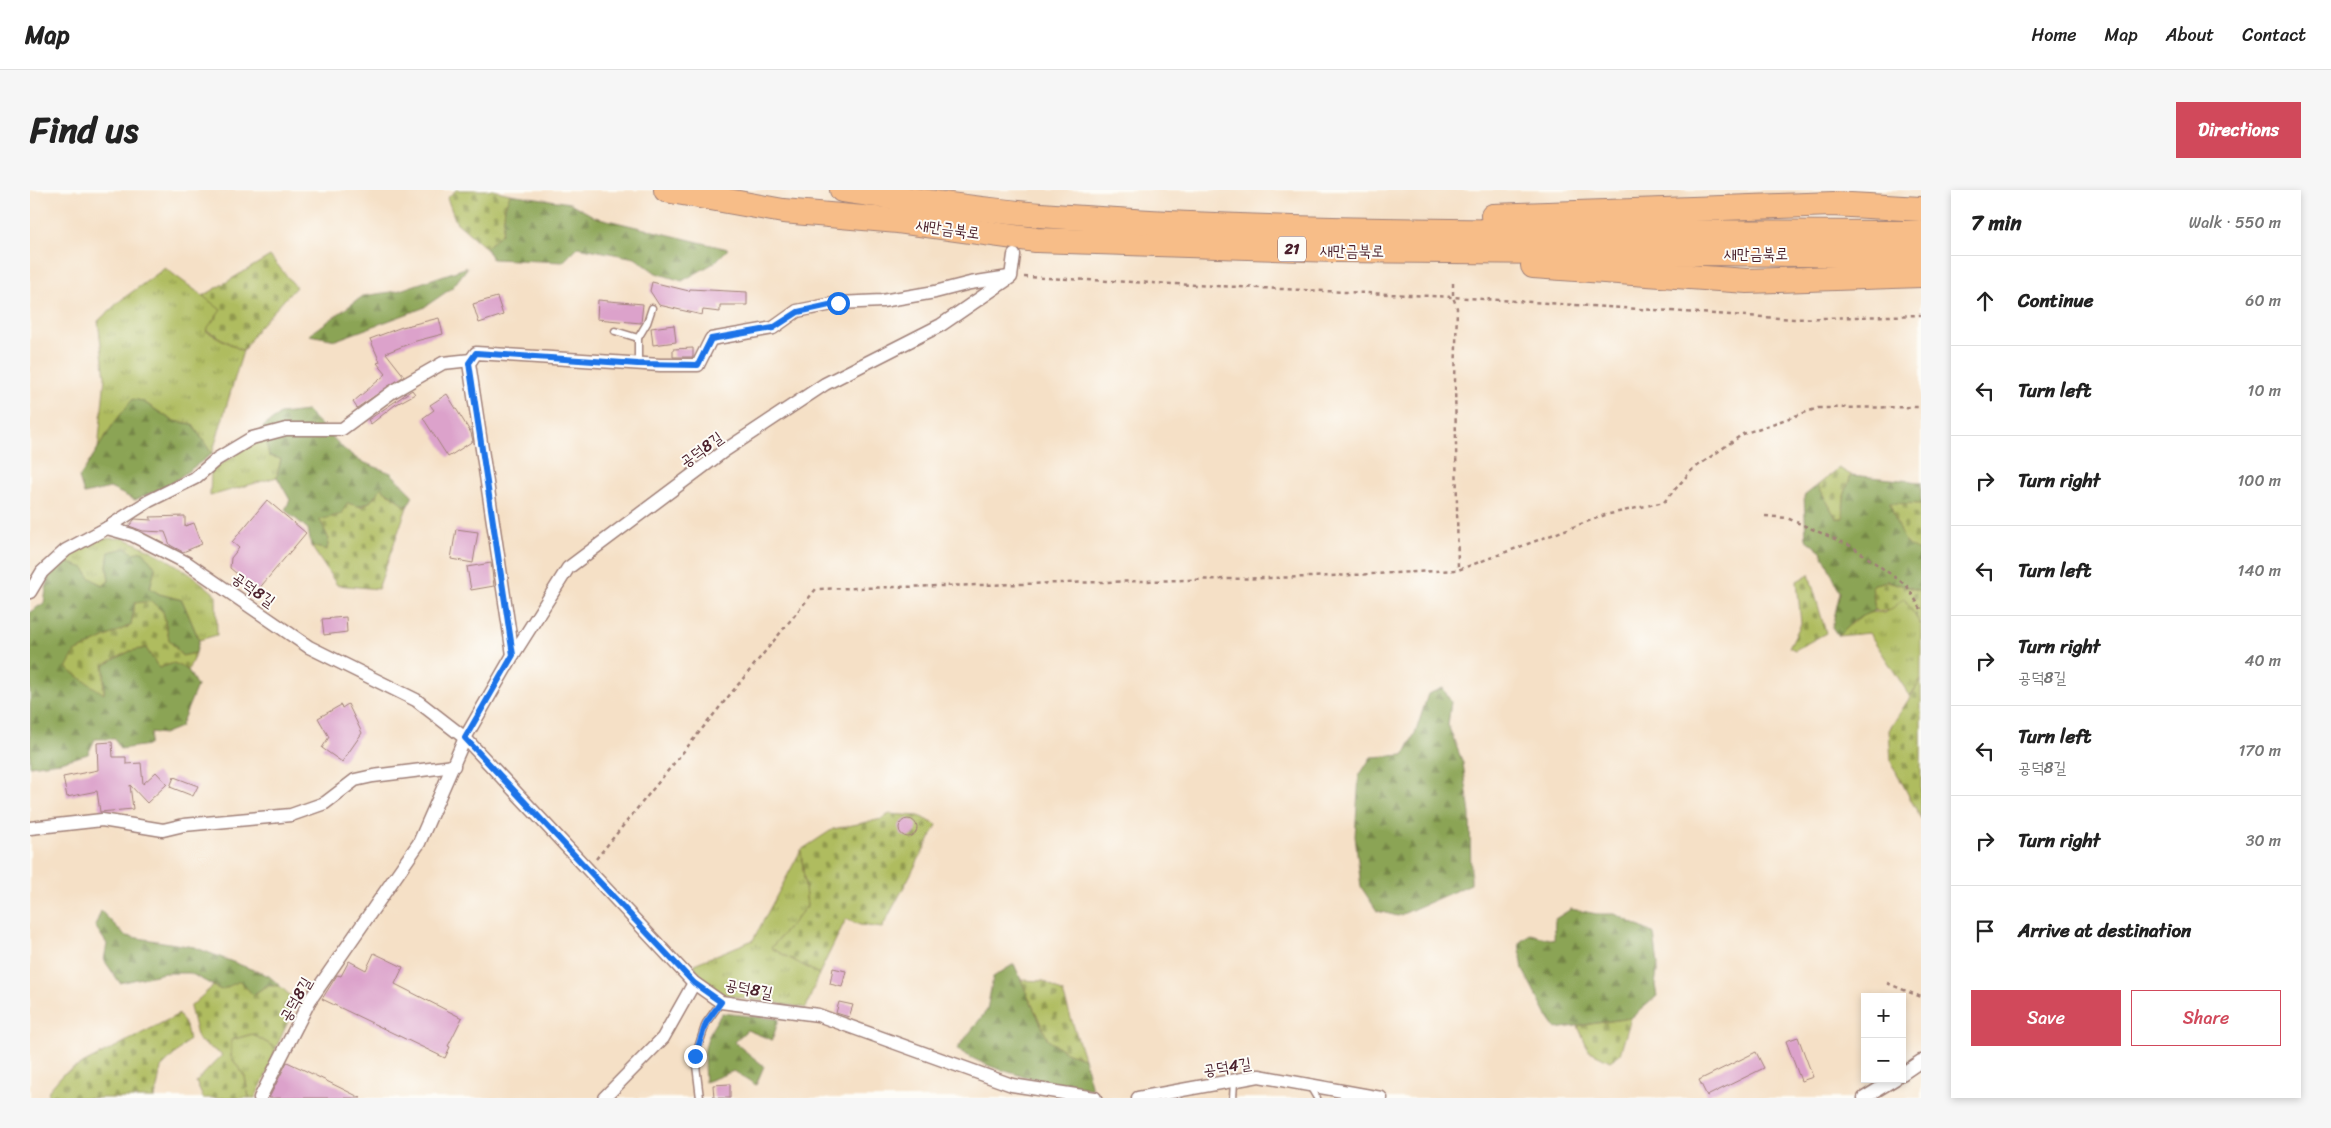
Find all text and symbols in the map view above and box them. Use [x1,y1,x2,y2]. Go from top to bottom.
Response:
text: Map [25,14,69,56]
text: Home [2032,19,2077,51]
text: Map [2105,19,2138,51]
text: About [2166,19,2214,51]
text: Contact [2242,19,2306,51]
text: Find us [30,99,138,161]
button: Directions [2176,102,2301,158]
text: 7 min [1971,204,2022,242]
text: Walk · 550 m [2189,208,2281,237]
street label: 새만금북로 [914,210,982,247]
street label: 새만금북로 [1320,235,1384,266]
road number: 21 [1278,236,1306,262]
street label: 새만금북로 [1724,239,1788,268]
text: Continue [2018,284,2094,317]
text: 60 m [2245,286,2281,315]
icon: ahead [1971,287,1999,315]
route start [827,292,850,315]
text: Turn left [2018,374,2091,407]
text: 10 m [2248,376,2281,405]
icon: left [1971,377,1999,405]
street label: 공덕8길 [673,423,729,475]
text: Turn right [2018,464,2100,497]
text: 100 m [2237,466,2281,495]
icon: right [1971,467,1999,495]
text: Turn left [2018,554,2091,587]
text: 140 m [2238,556,2281,585]
icon: left [1971,557,1999,585]
street label: 공덕8길 [226,564,282,615]
text: Turn right [2018,630,2100,663]
text: 40 m [2244,646,2281,675]
icon: right [1971,647,1999,675]
text: 공덕8길 [2018,663,2066,692]
text: Turn left [2018,720,2091,753]
text: 170 m [2238,736,2281,765]
icon: left [1971,737,1999,765]
text: 공덕8길 [2018,753,2066,782]
text: Turn right [2018,824,2100,857]
text: 30 m [2246,826,2281,855]
icon: right [1971,827,1999,855]
text: Arrive at destination [2018,914,2191,947]
icon: arrive [1971,917,1999,945]
street label: 공덕8길 [722,970,775,1007]
street label: 공덕8길 [271,971,320,1027]
button: Save [1971,990,2121,1046]
button: Share [2131,990,2281,1046]
map controls [1861,993,1906,1083]
button: + [1861,993,1906,1038]
button: − [1861,1038,1906,1083]
route end [684,1045,707,1068]
street label: 공덕4길 [1201,1048,1253,1085]

